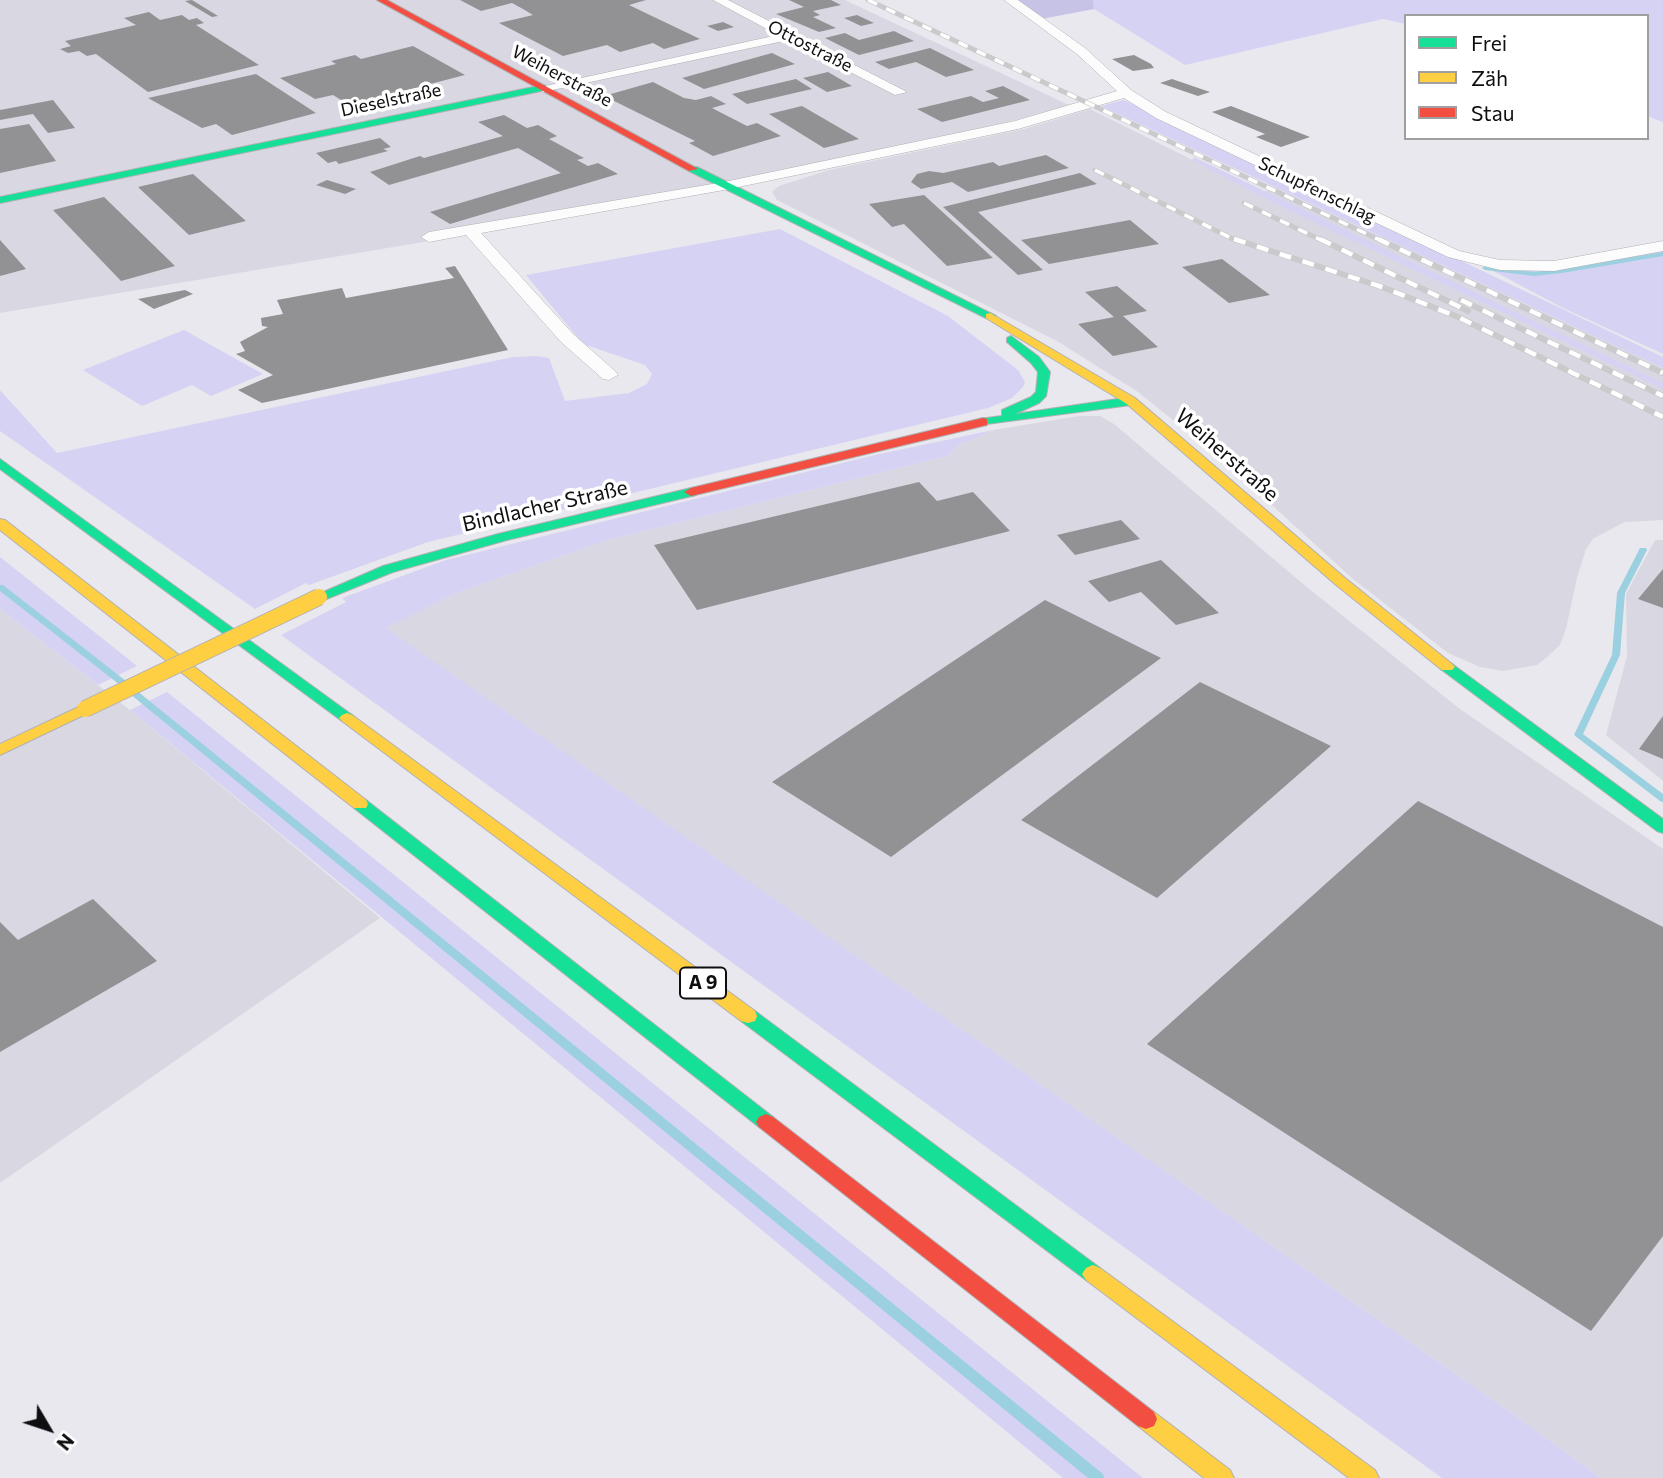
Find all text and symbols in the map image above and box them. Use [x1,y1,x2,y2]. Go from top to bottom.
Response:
legend [1404,14,1649,140]
street label: Ottostraße [764,15,856,77]
text: Frei [1471,30,1507,55]
street label: Weiherstraße [508,41,616,111]
text: Zäh [1471,65,1508,90]
street label: Dieselstraße [339,79,443,121]
text: Stau [1471,100,1514,125]
street label: Schupfenschlag [1255,152,1379,228]
street label: Weiherstraße [1170,403,1284,507]
street label: Bindlacher Straße [460,475,630,537]
road number: A 9 [680,967,726,998]
north arrow [14,1394,84,1464]
text: N [52,1430,79,1455]

